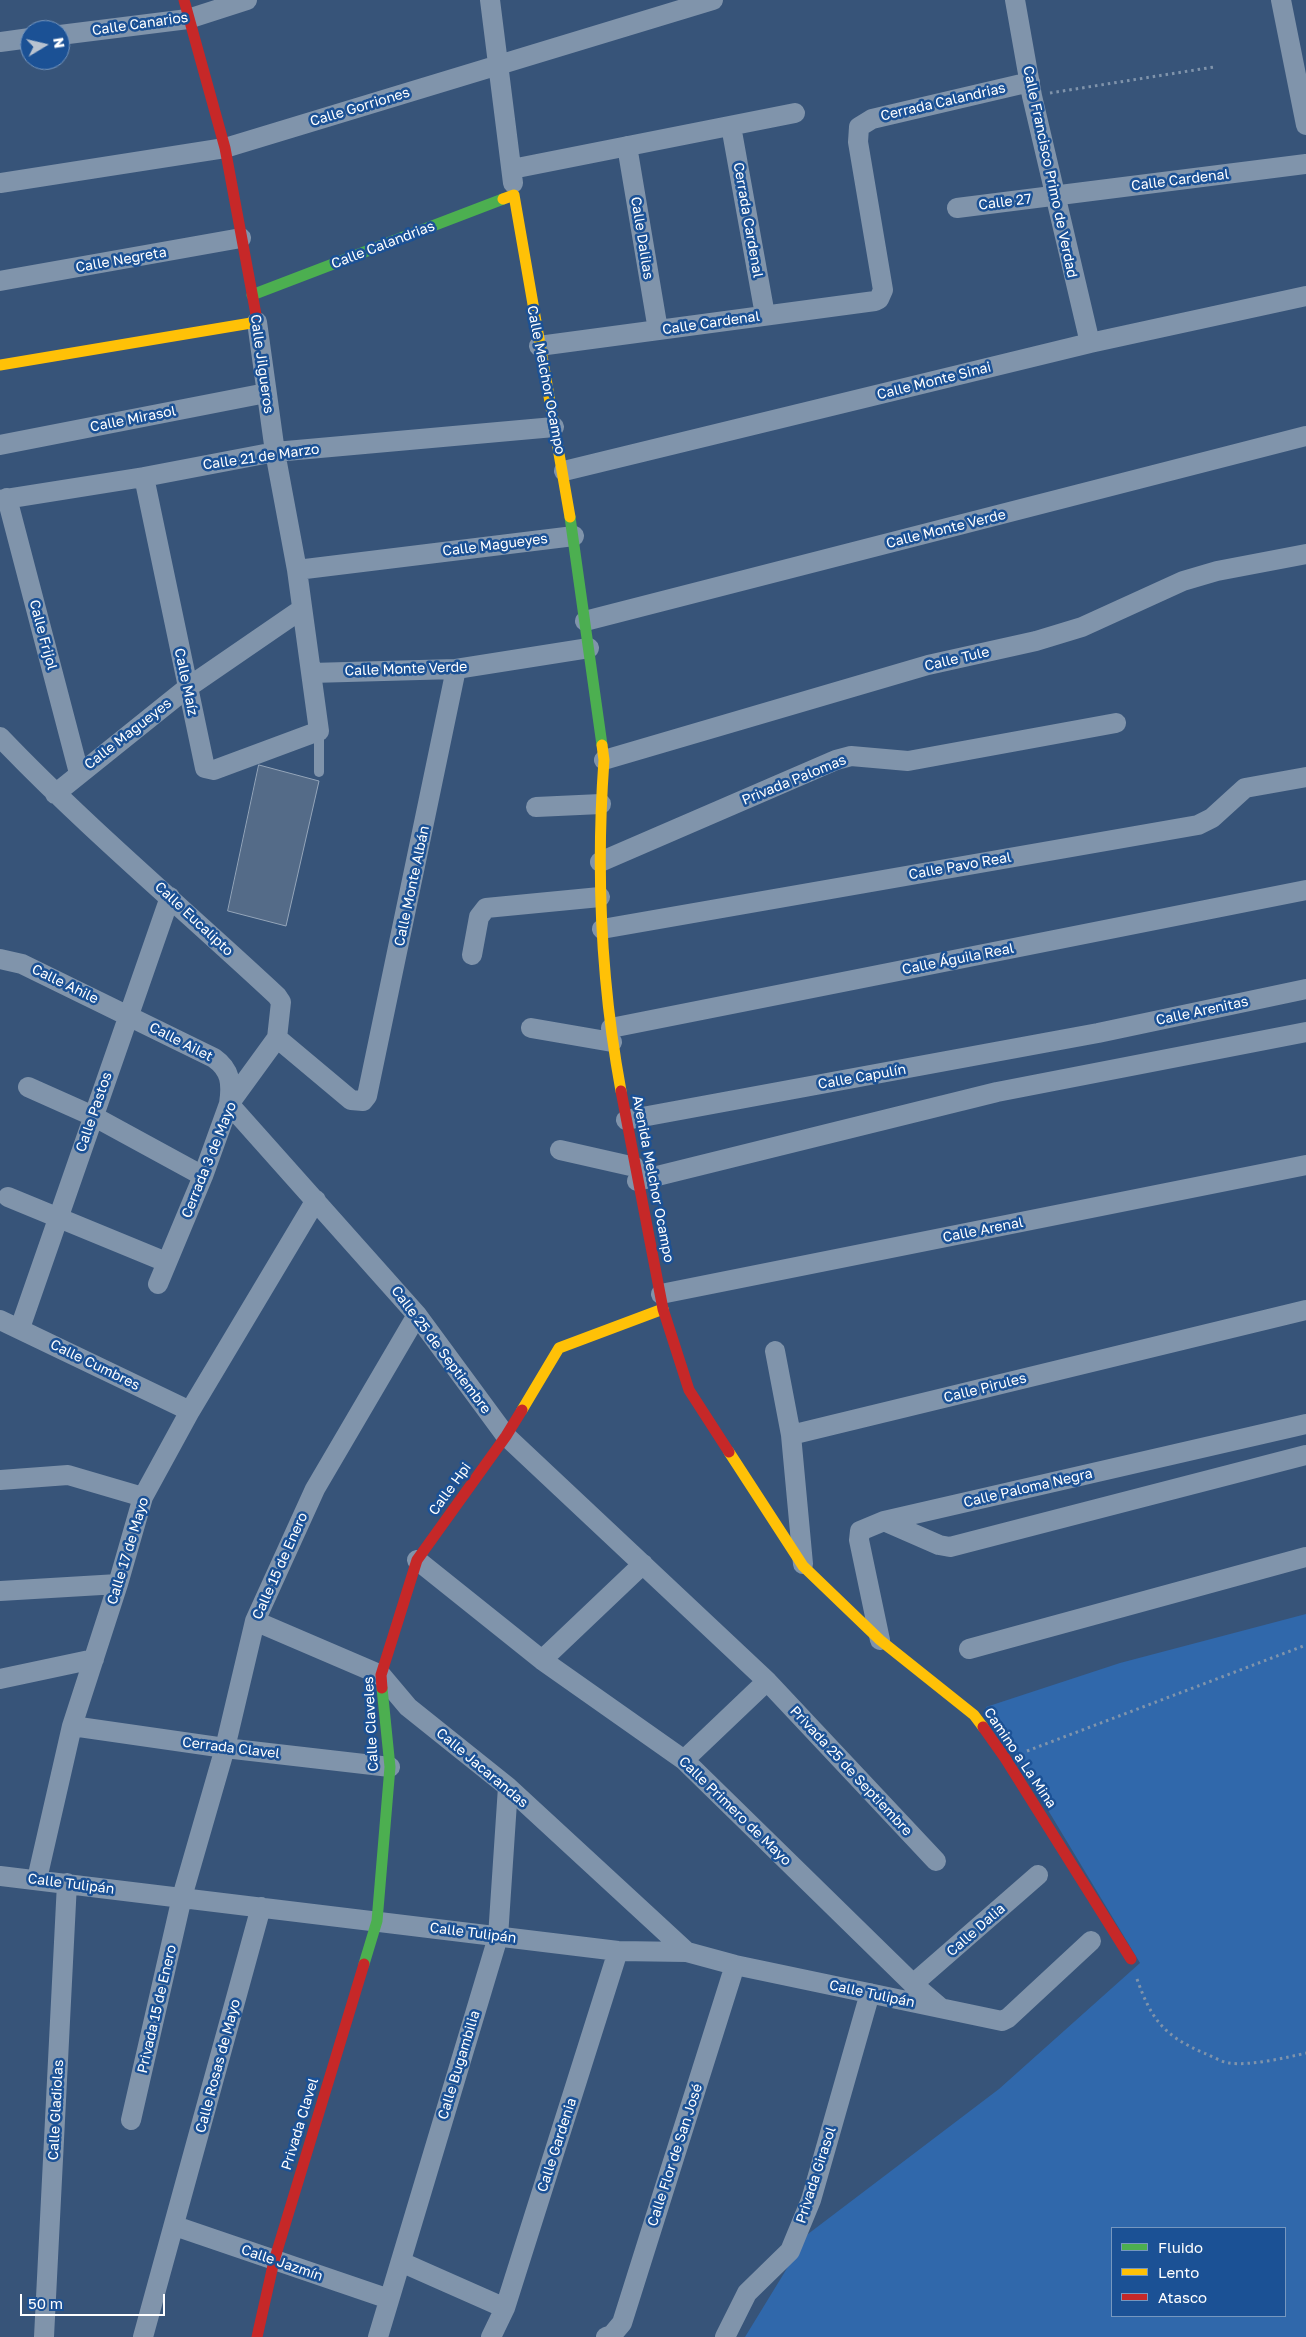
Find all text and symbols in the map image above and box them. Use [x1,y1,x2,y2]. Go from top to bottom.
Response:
street label: Calle Canarios [91,9,189,39]
north arrow [20,20,70,70]
text: N [50,36,69,49]
street label: Calle Francisco Primo de Verdad [1019,64,1081,280]
street label: Cerrada Calandrias [879,79,1007,125]
street label: Calle Gorriones [308,84,412,130]
street label: Cerrada Cardenal [730,161,766,279]
street label: Calle Cardenal [1130,166,1230,194]
street label: Calle 27 [977,190,1033,214]
street label: Calle Dalilas [627,195,657,281]
street label: Calle Calandrias [329,218,437,272]
street label: Calle Negreta [74,244,168,276]
street label: Calle Melchor Ocampo [523,304,569,456]
street label: Calle Cardenal [661,308,761,338]
street label: Calle Jilgueros [247,313,277,415]
street label: Calle Monte Sinai [875,359,993,403]
street label: Calle Mirasol [89,402,177,436]
street label: Calle 21 de Marzo [202,440,320,474]
street label: Calle Monte Verde [884,506,1008,552]
street label: Calle Magueyes [441,530,549,560]
street label: Calle Frijol [26,598,60,672]
street label: Calle Tule [923,643,991,675]
street label: Calle Maíz [171,647,201,717]
street label: Calle Monte Verde [344,658,468,680]
street label: Calle Magueyes [81,695,175,773]
street label: Privada Palomas [739,751,849,809]
street label: Calle Monte Albán [391,824,433,948]
street label: Calle Pavo Real [907,849,1013,883]
street label: Calle Eucalipto [151,878,237,960]
street label: Calle Águila Real [901,940,1015,978]
street label: Calle Ahile [29,961,101,1007]
street label: Calle Arenitas [1154,993,1250,1029]
street label: Calle Ailet [146,1019,216,1065]
street label: Calle Capulín [817,1061,907,1093]
street label: Calle Pastos [72,1070,116,1154]
street label: Avenida Melchor Ocampo [629,1094,677,1264]
street label: Cerrada 3 de Mayo [178,1099,240,1221]
street label: Calle Arenal [941,1214,1025,1246]
street label: Calle 25 de Septiembre [388,1283,494,1417]
street label: Calle Cumbres [47,1336,143,1394]
street label: Calle Pirules [942,1370,1028,1406]
street label: Calle Hpi [425,1459,475,1519]
street label: Calle Paloma Negra [962,1465,1094,1511]
street label: Calle 17 de Mayo [104,1495,152,1607]
street label: Calle 15 de Enero [249,1510,311,1622]
street label: Calle Claveles [360,1676,382,1772]
street label: Privada 25 de Septiembre [786,1703,916,1839]
street label: Camino a La Mina [980,1705,1060,1811]
street label: Calle Jacarandas [433,1725,531,1811]
street label: Cerrada Clavel [181,1734,281,1762]
street label: Calle Primero de Mayo [675,1753,795,1869]
street label: Calle Tulipán [27,1870,115,1898]
street label: Calle Dalia [943,1900,1009,1960]
street label: Calle Tulipán [429,1919,517,1947]
street label: Privada 15 de Enero [134,1943,180,2075]
street label: Calle Tulipán [828,1977,916,2011]
street label: Calle Rosas de Mayo [192,1997,244,2135]
street label: Calle Bugambilia [434,2008,484,2122]
street label: Calle Gladiolas [45,2059,67,2161]
street label: Privada Clavel [278,2076,322,2172]
street label: Calle Flor de San José [644,2082,706,2228]
street label: Calle Gardenia [534,2096,580,2194]
street label: Privada Girasol [792,2124,840,2226]
legend [1111,2227,1286,2317]
text: Fluido [1158,2238,1203,2256]
street label: Calle Jazmín [239,2241,325,2285]
text: Lento [1158,2263,1199,2281]
scale bar [22,2284,168,2316]
text: Atasco [1158,2288,1207,2306]
text: 50 m [28,2294,63,2312]

